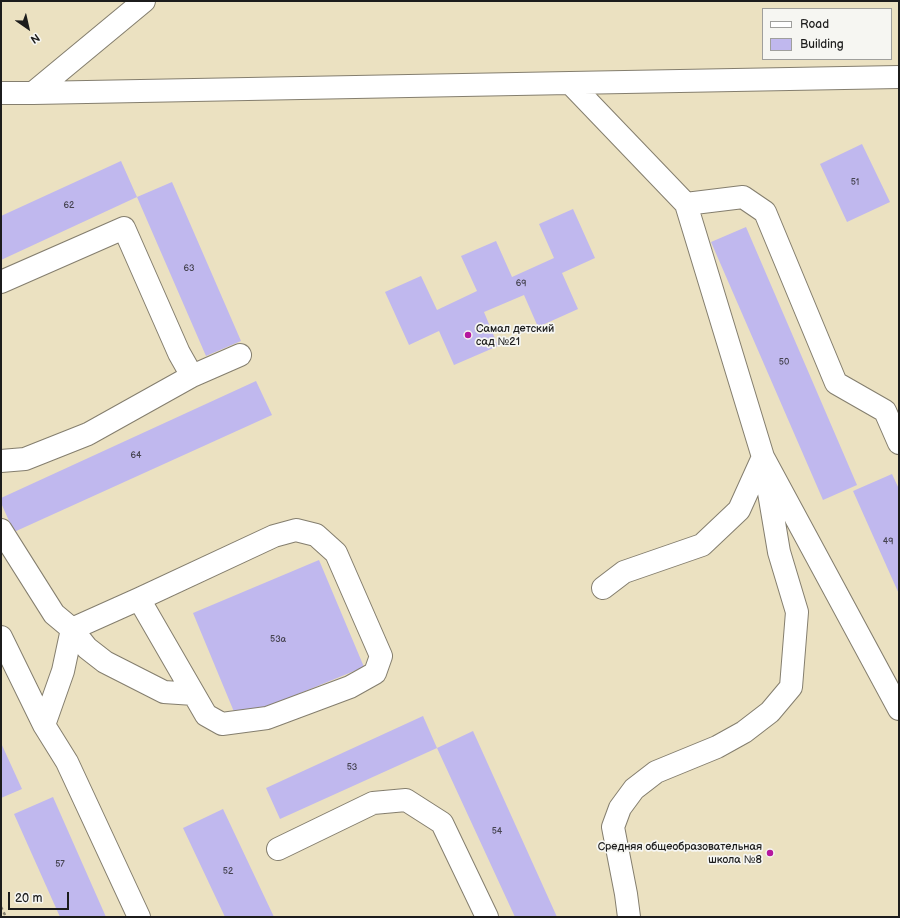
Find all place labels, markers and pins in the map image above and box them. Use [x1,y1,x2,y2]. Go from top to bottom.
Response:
place label: Самал детский сад №21 [476,322,554,348]
marker: Самал детский сад №21 [463,330,473,340]
place label: Средняя общеобразовательная школа №8 [598,840,762,866]
marker: Средняя общеобразовательная школа №8 [765,848,775,858]

